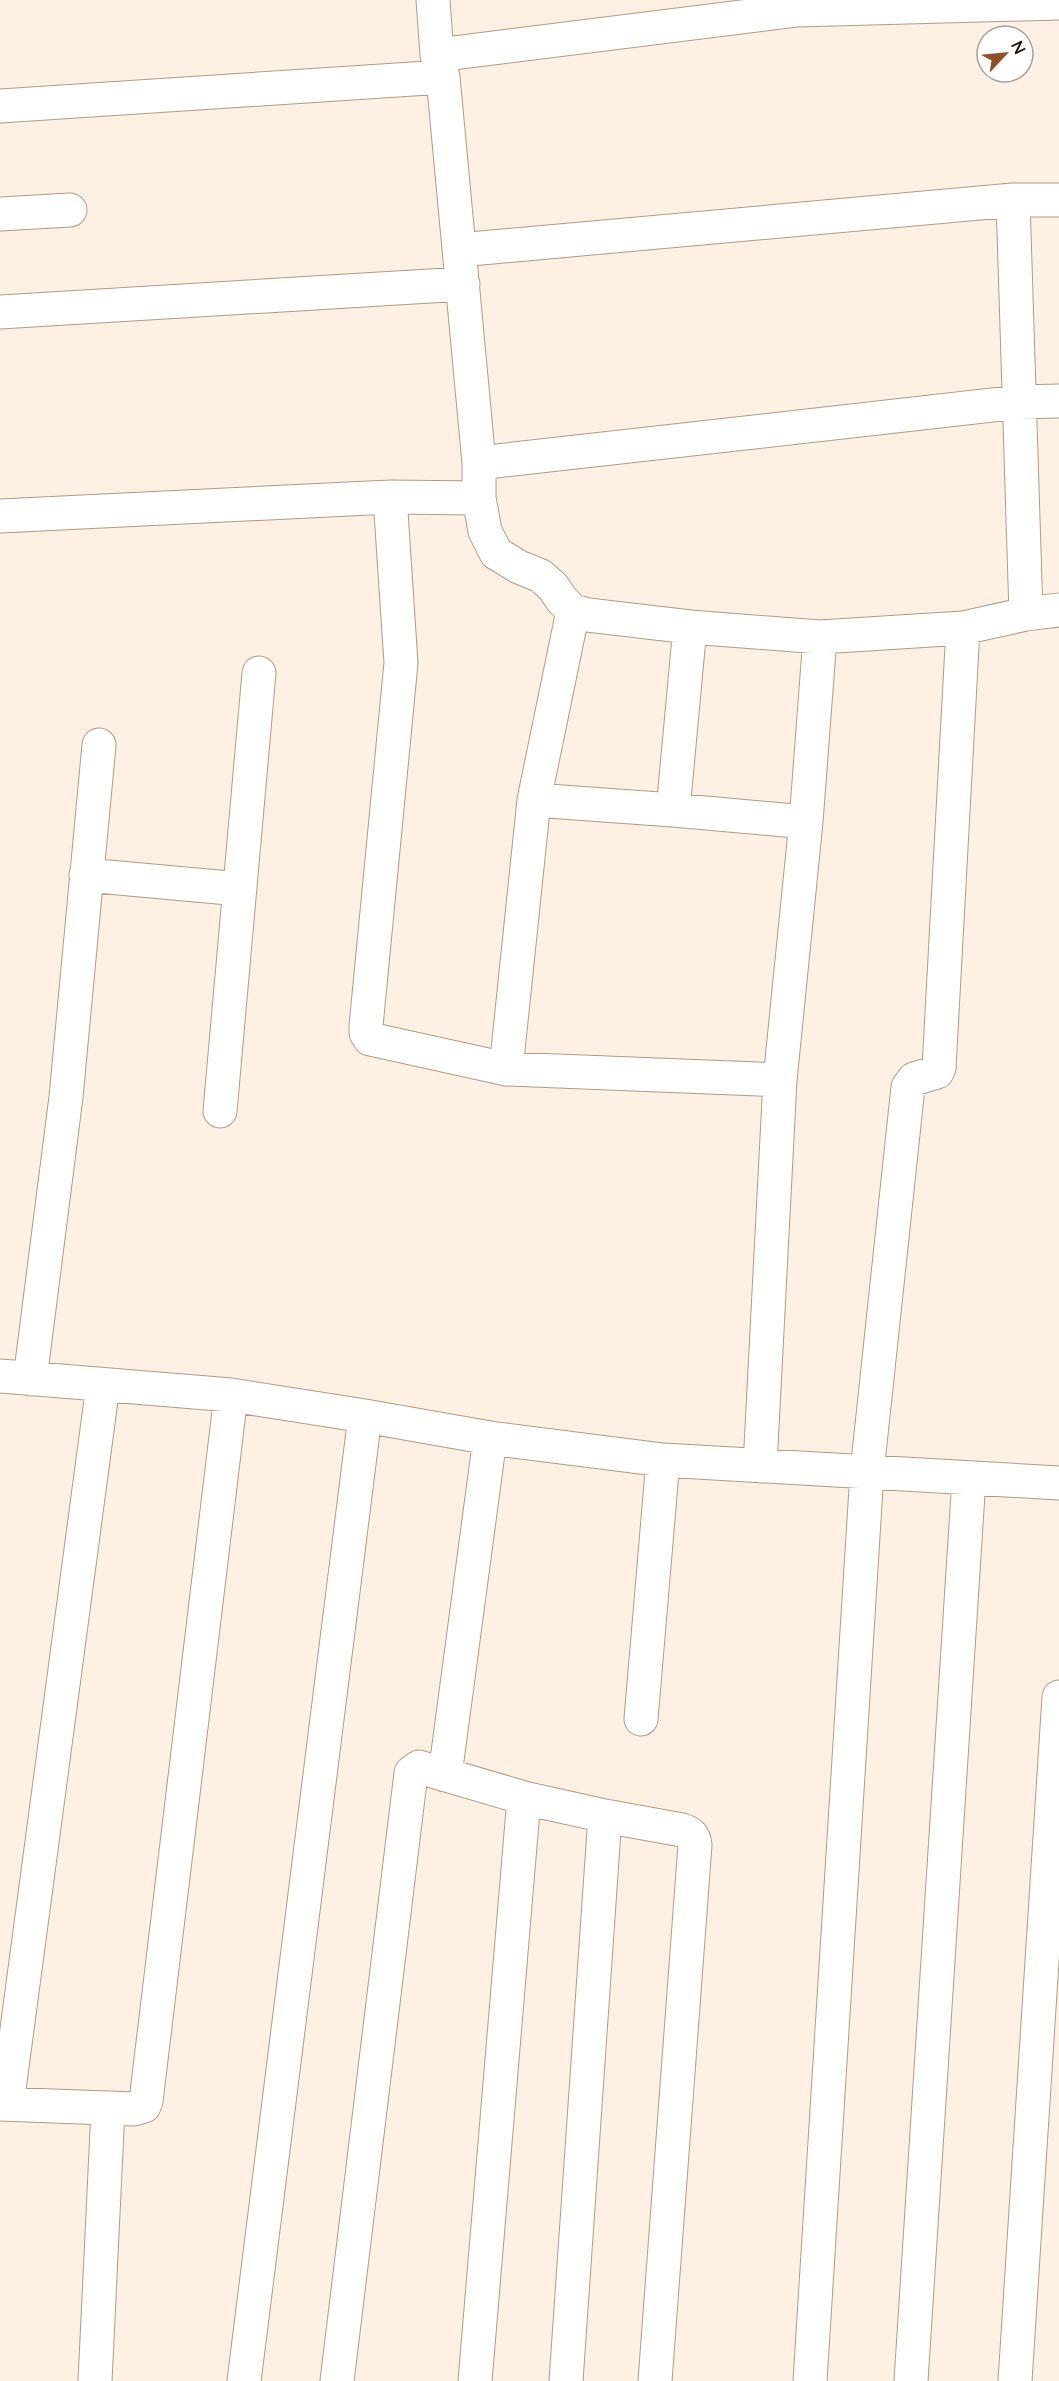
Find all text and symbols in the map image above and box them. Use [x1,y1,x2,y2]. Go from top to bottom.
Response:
north arrow [975,24,1035,84]
text: N [1008,38,1030,57]

